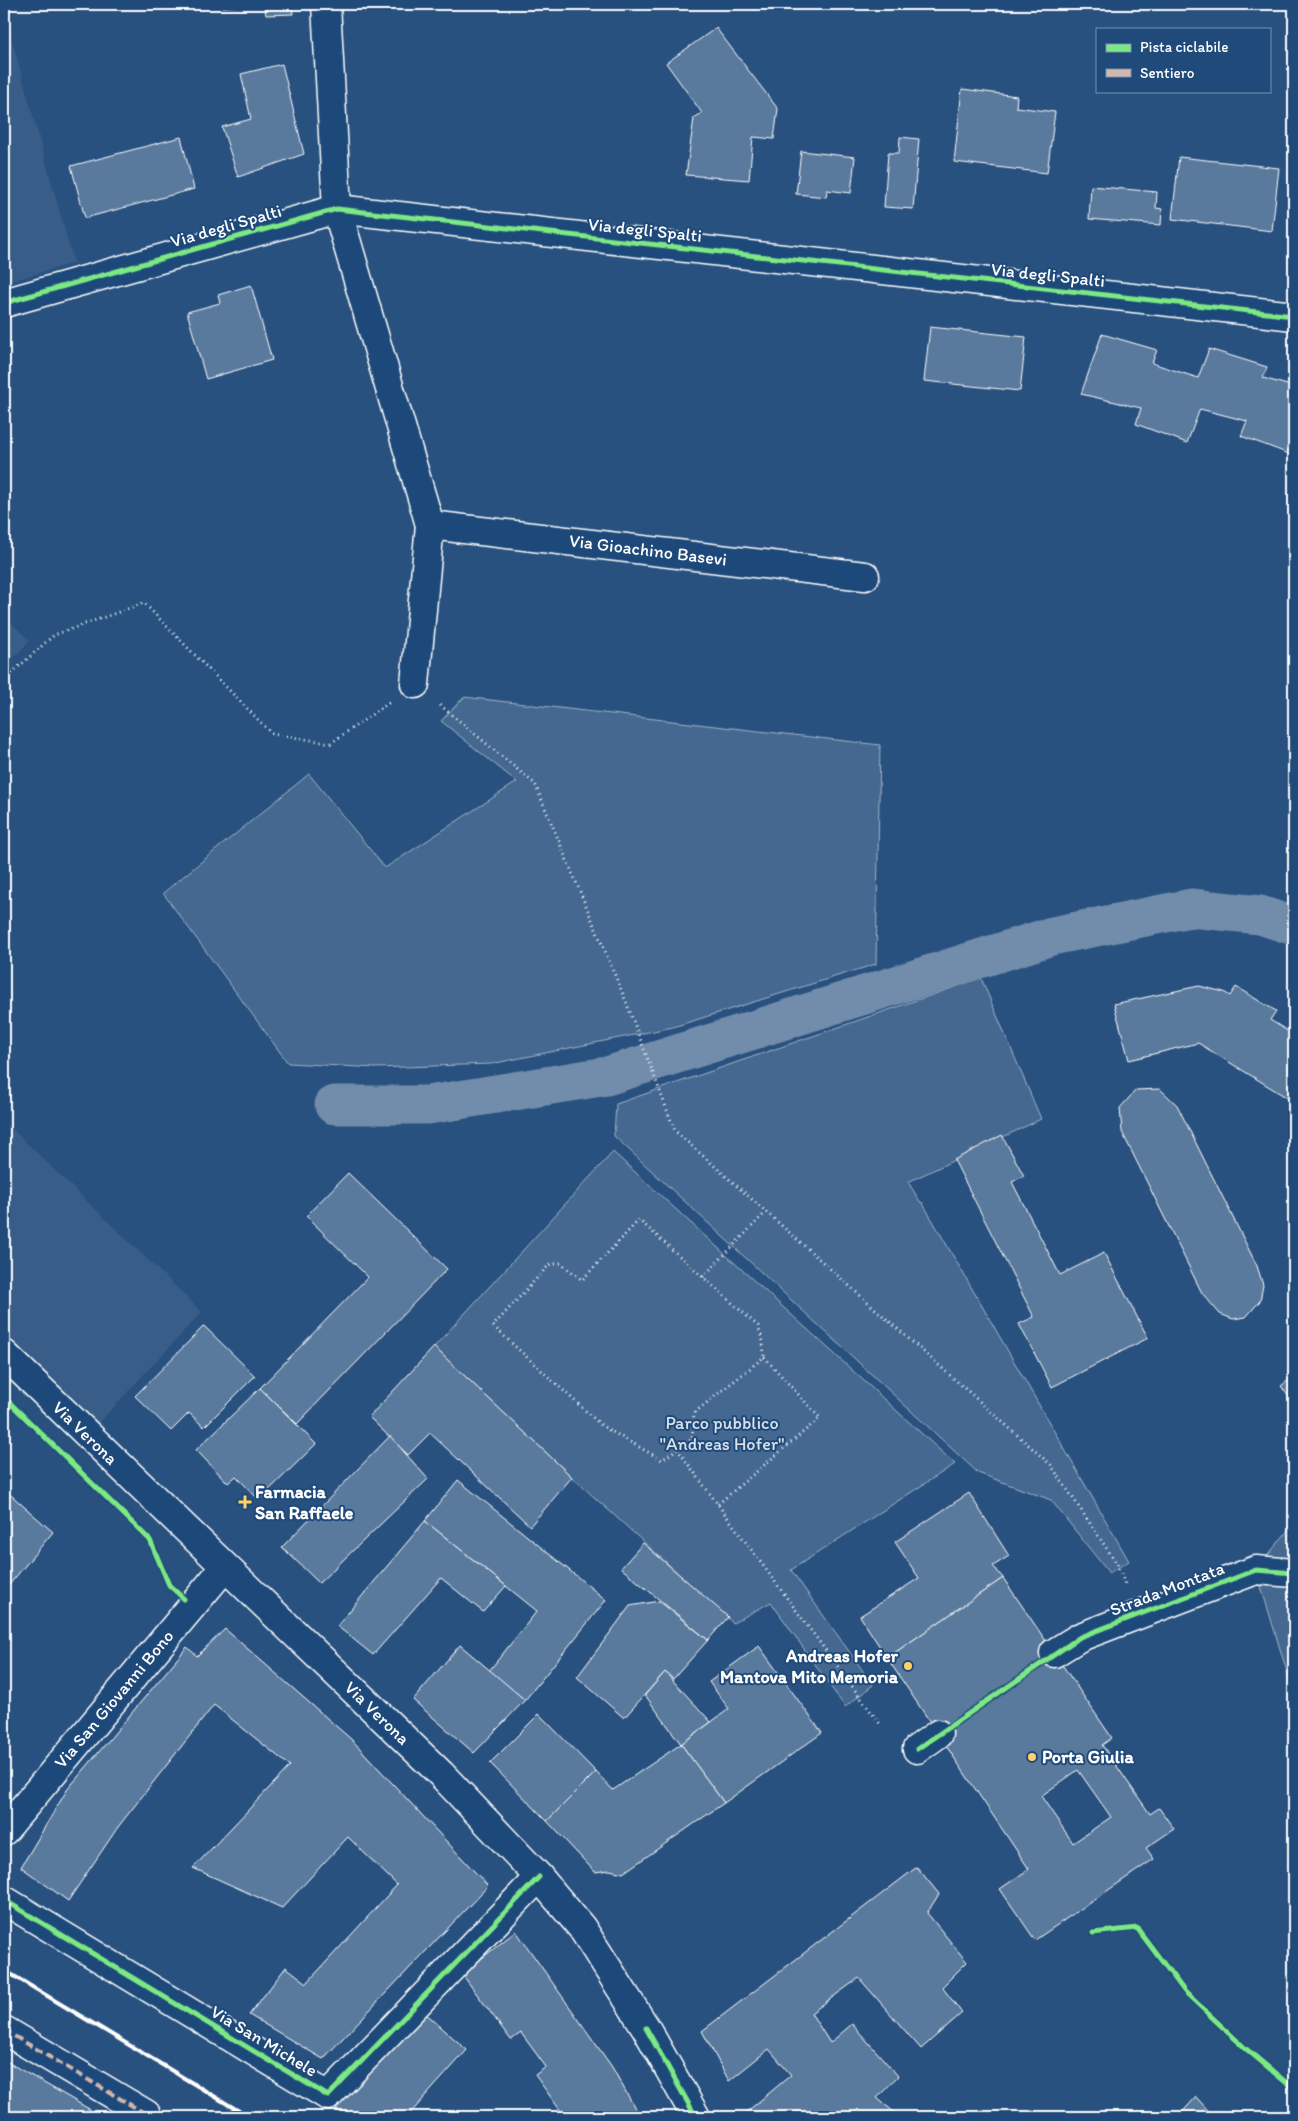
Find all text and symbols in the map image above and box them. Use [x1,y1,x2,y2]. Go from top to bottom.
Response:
legend [1096,28,1270,92]
text: Pista ciclabile [1140,38,1229,56]
text: Sentiero [1140,64,1194,82]
street label: Via degli Spalti [168,200,284,252]
street label: Via degli Spalti [587,213,703,247]
street label: Via degli Spalti [990,258,1106,292]
street label: Via Gioachino Basevi [568,529,728,571]
street label: Via Verona [48,1397,122,1470]
park label: Parco pubblico "Andreas Hofer" [659,1412,785,1455]
place label: Farmacia San Raffaele [255,1481,354,1524]
marker: Farmacia San Raffaele [239,1496,251,1508]
street label: Strada Montata [1107,1557,1228,1621]
street label: Via San Giovanni Bono [50,1625,178,1773]
place label: Andreas Hofer Mantova Mito Memoria [720,1645,899,1688]
marker: Andreas Hofer Mantova Mito Memoria [902,1660,914,1672]
street label: Via Verona [340,1677,414,1750]
place label: Porta Giulia [1042,1746,1134,1768]
marker: Porta Giulia [1026,1751,1038,1763]
street label: Via San Michele [207,2001,321,2081]

